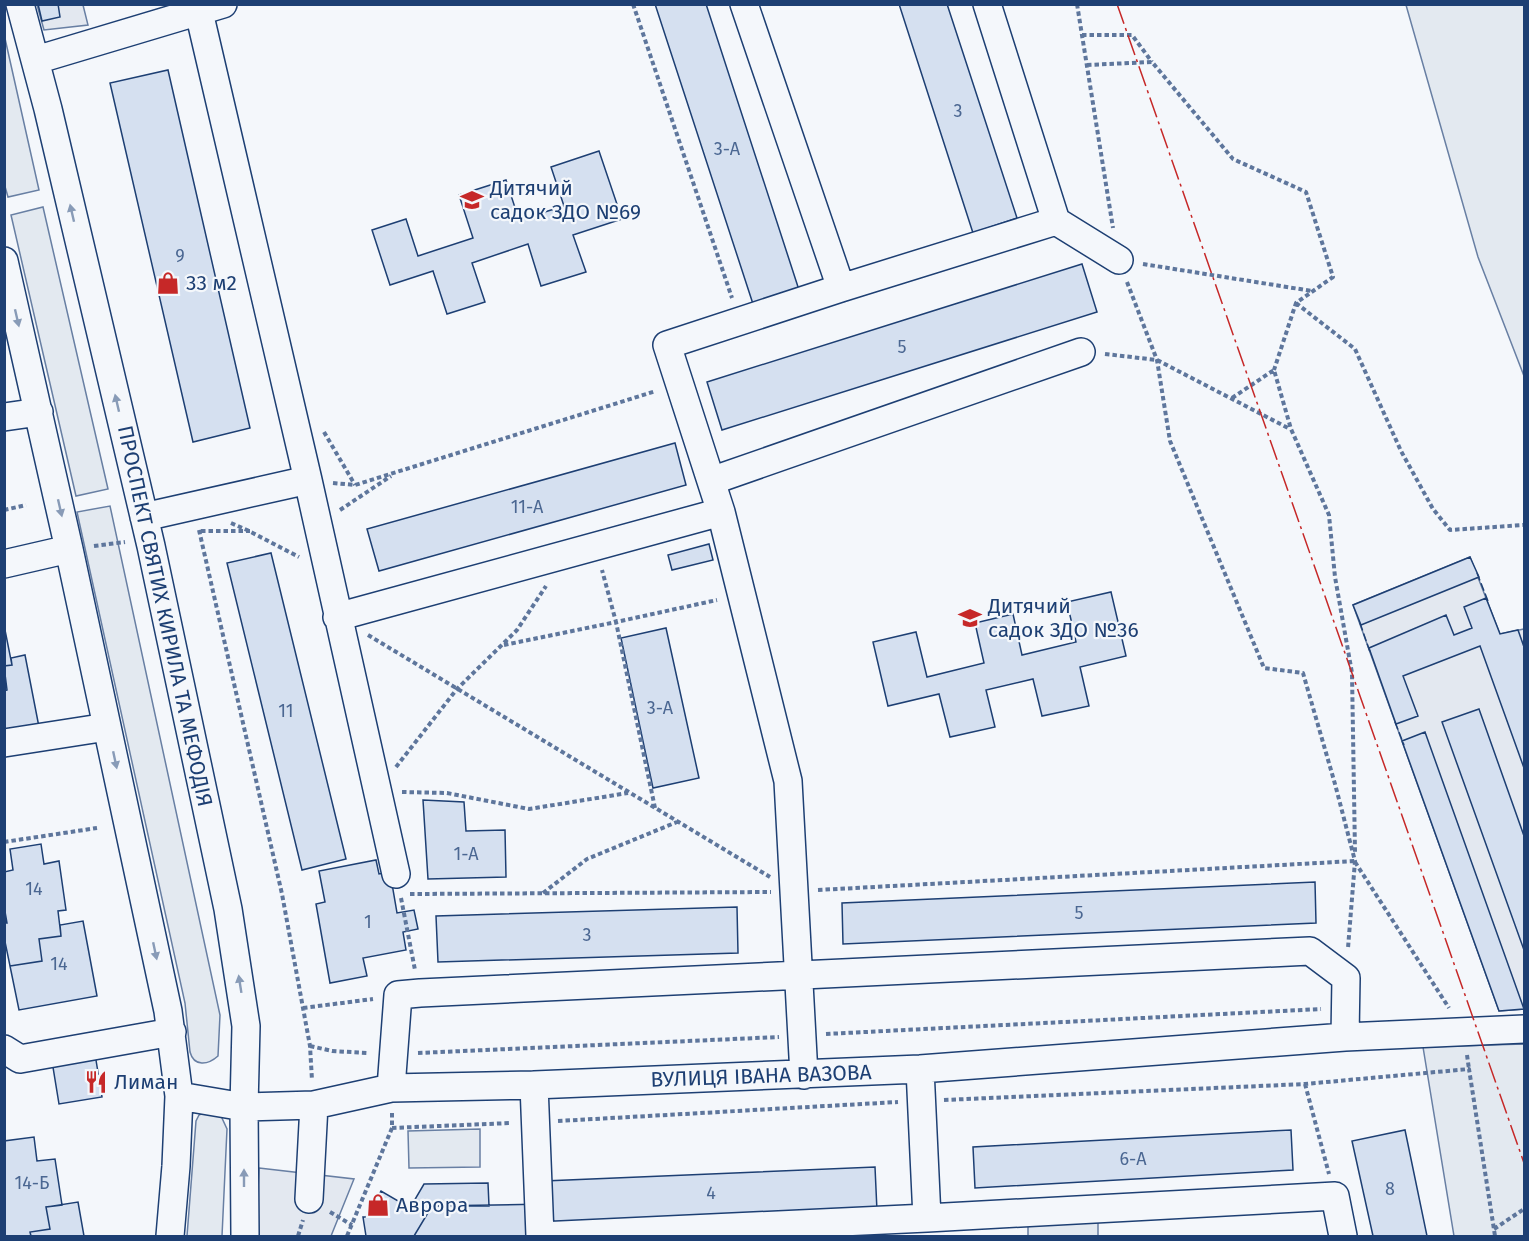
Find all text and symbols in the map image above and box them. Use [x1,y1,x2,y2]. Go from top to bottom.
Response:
house number: 3 [954,100,962,122]
house number: 3-А [714,138,741,160]
place label: Дитячий садок ЗДО №69 [489,175,641,225]
school or university icon: Дитячий садок ЗДО №69 [459,187,485,213]
one-way arrow [67,204,77,222]
house number: 9 [175,245,185,267]
shop icon: 33 м2 [155,270,181,296]
place label: 33 м2 [186,270,237,296]
one-way arrow [13,309,23,327]
house number: 5 [897,336,907,358]
one-way arrow [112,393,122,412]
street label: ПРОСПЕКТ СВЯТИХ КИРИЛА ТА МЕФОДІЯ [112,423,218,809]
house number: 11-А [511,496,544,518]
one-way arrow [56,499,65,518]
place label: Дитячий садок ЗДО №36 [987,593,1139,643]
school or university icon: Дитячий садок ЗДО №36 [957,605,983,631]
house number: 3-А [647,697,674,719]
house number: 11 [278,700,294,722]
one-way arrow [110,751,120,770]
house number: 1-А [453,843,479,865]
house number: 14 [25,878,43,900]
house number: 5 [1074,902,1084,924]
house number: 1 [364,911,372,933]
house number: 3 [583,924,591,946]
one-way arrow [151,942,161,960]
house number: 14 [50,953,68,975]
one-way arrow [235,974,244,993]
street label: ВУЛИЦЯ ІВАНА ВАЗОВА [650,1059,872,1093]
restaurant icon: Лиман [83,1069,109,1095]
place label: Лиман [114,1069,178,1095]
house number: 6-А [1120,1148,1147,1170]
one-way arrow [239,1169,249,1188]
house number: 14-Б [14,1172,50,1194]
house number: 8 [1385,1178,1395,1200]
house number: 4 [706,1182,716,1204]
shop icon: Аврора [365,1192,391,1218]
place label: Аврора [396,1192,468,1218]

